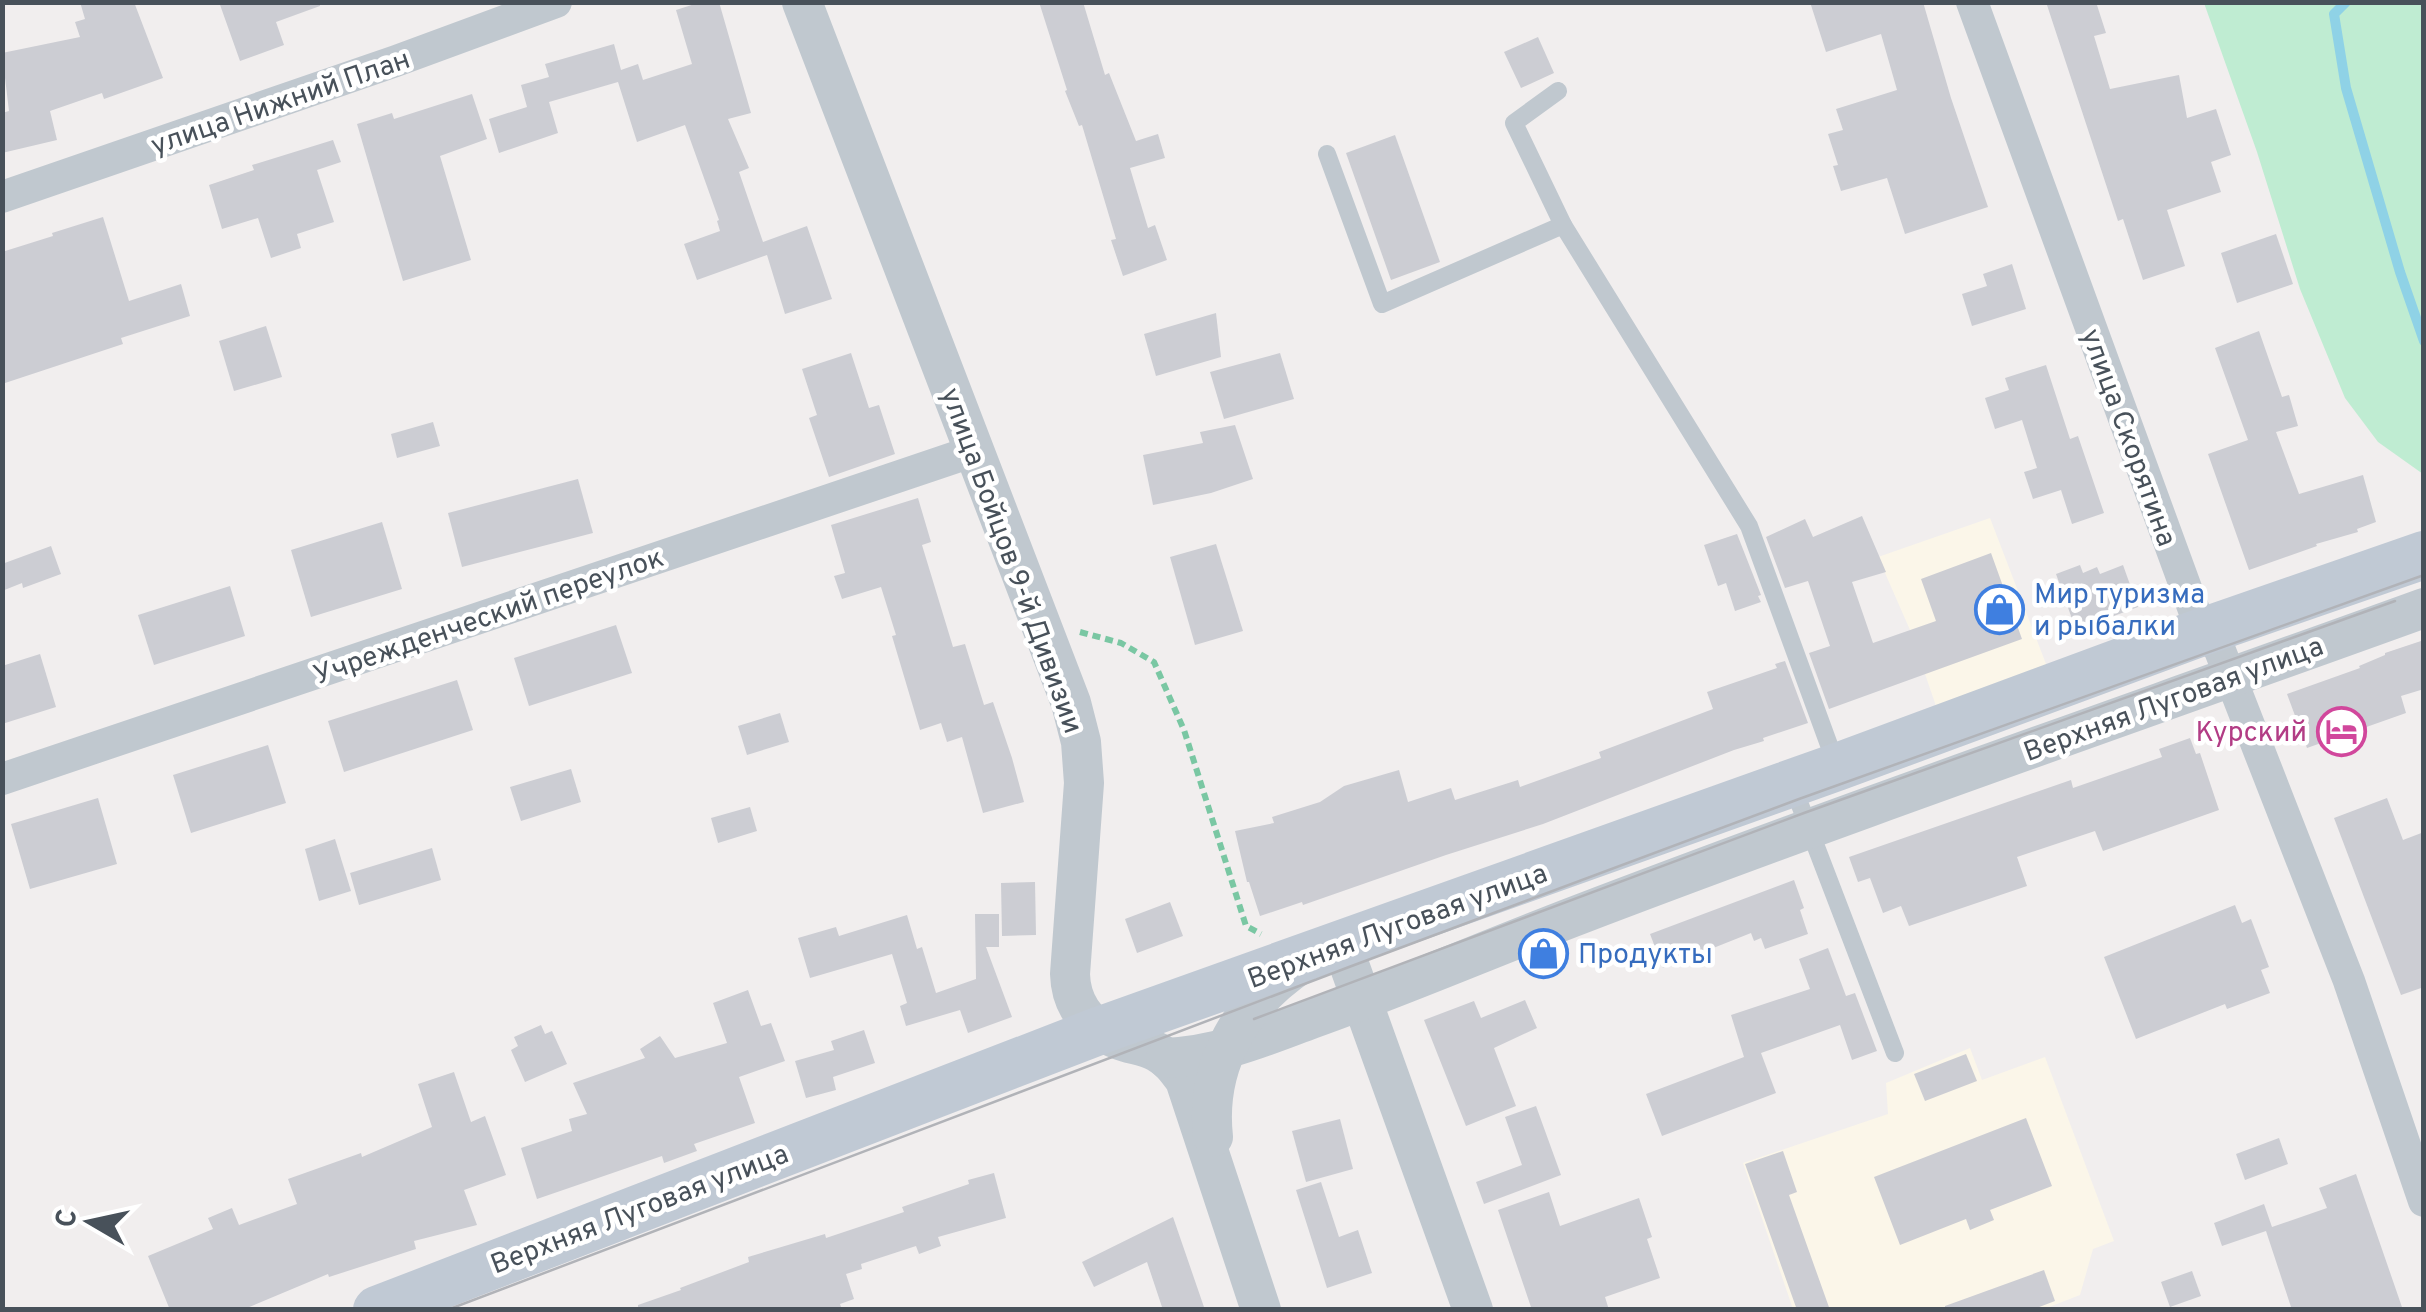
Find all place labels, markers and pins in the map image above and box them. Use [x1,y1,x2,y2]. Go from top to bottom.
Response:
place label: Мир туризма и рыбалки [2034,578,2205,646]
shop icon: Мир туризма и рыбалки [1973,583,2025,635]
hotel icon: Курский [2316,705,2368,757]
place label: Курский [2195,716,2307,752]
shop icon: Продукты [1517,927,1569,979]
place label: Продукты [1578,938,1713,974]

